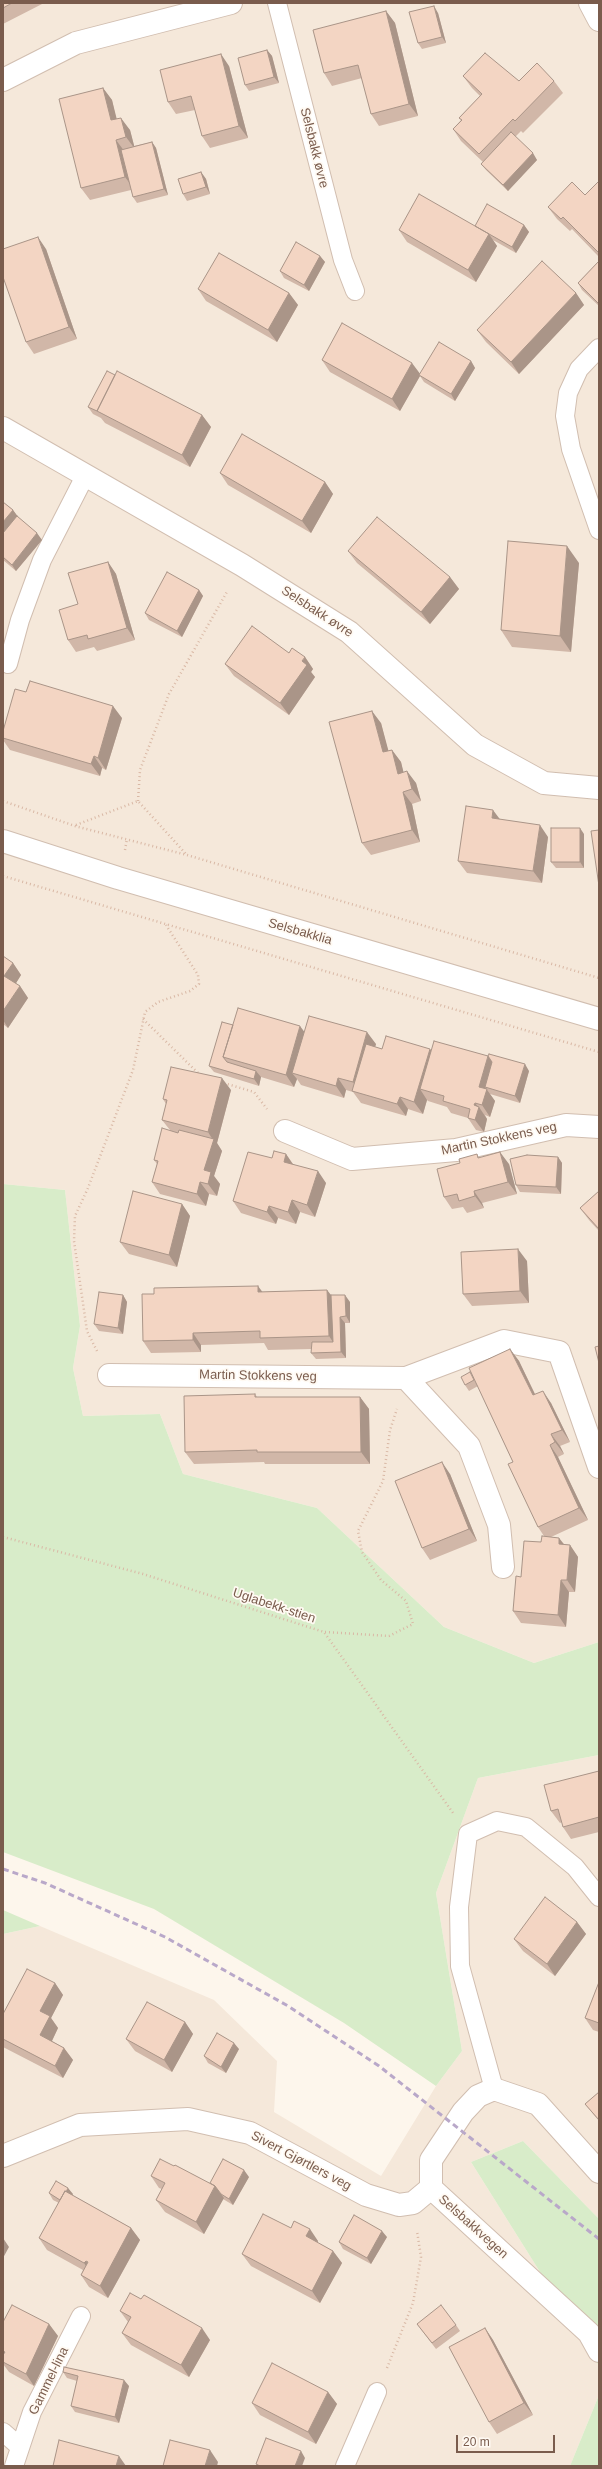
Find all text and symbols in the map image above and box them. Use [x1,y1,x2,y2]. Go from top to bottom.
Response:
street label: Selsbakk øvre [296,106,332,190]
street label: Selsbakk øvre [278,583,356,641]
street label: Selsbakklia [266,915,334,949]
street label: Martin Stokkens veg [440,1119,558,1159]
street label: Martin Stokkens veg [199,1367,317,1385]
street label: Uglabekk-stien [231,1585,317,1627]
street label: Sivert Gjørtlers veg [248,2128,354,2194]
street label: Selsbakkvegen [435,2192,511,2262]
street label: Gammel-lina [26,2344,72,2418]
scale bar [458,2427,557,2453]
text: 20 m [463,2435,490,2449]

